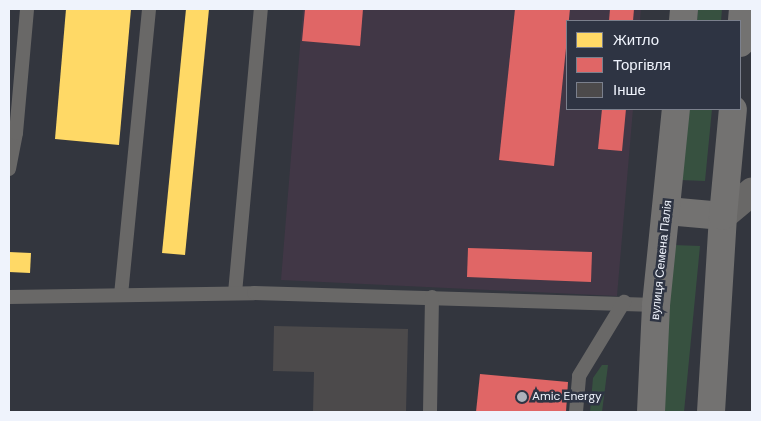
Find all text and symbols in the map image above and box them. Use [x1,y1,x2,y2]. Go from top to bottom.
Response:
legend [566,20,741,110]
text: Житло [613,30,659,50]
text: Торгівля [613,55,671,75]
text: Інше [613,80,646,100]
street label: вулиця Семена Палія [649,199,675,321]
place label: Amic Energy [532,390,602,404]
marker: Amic Energy [516,391,528,403]

